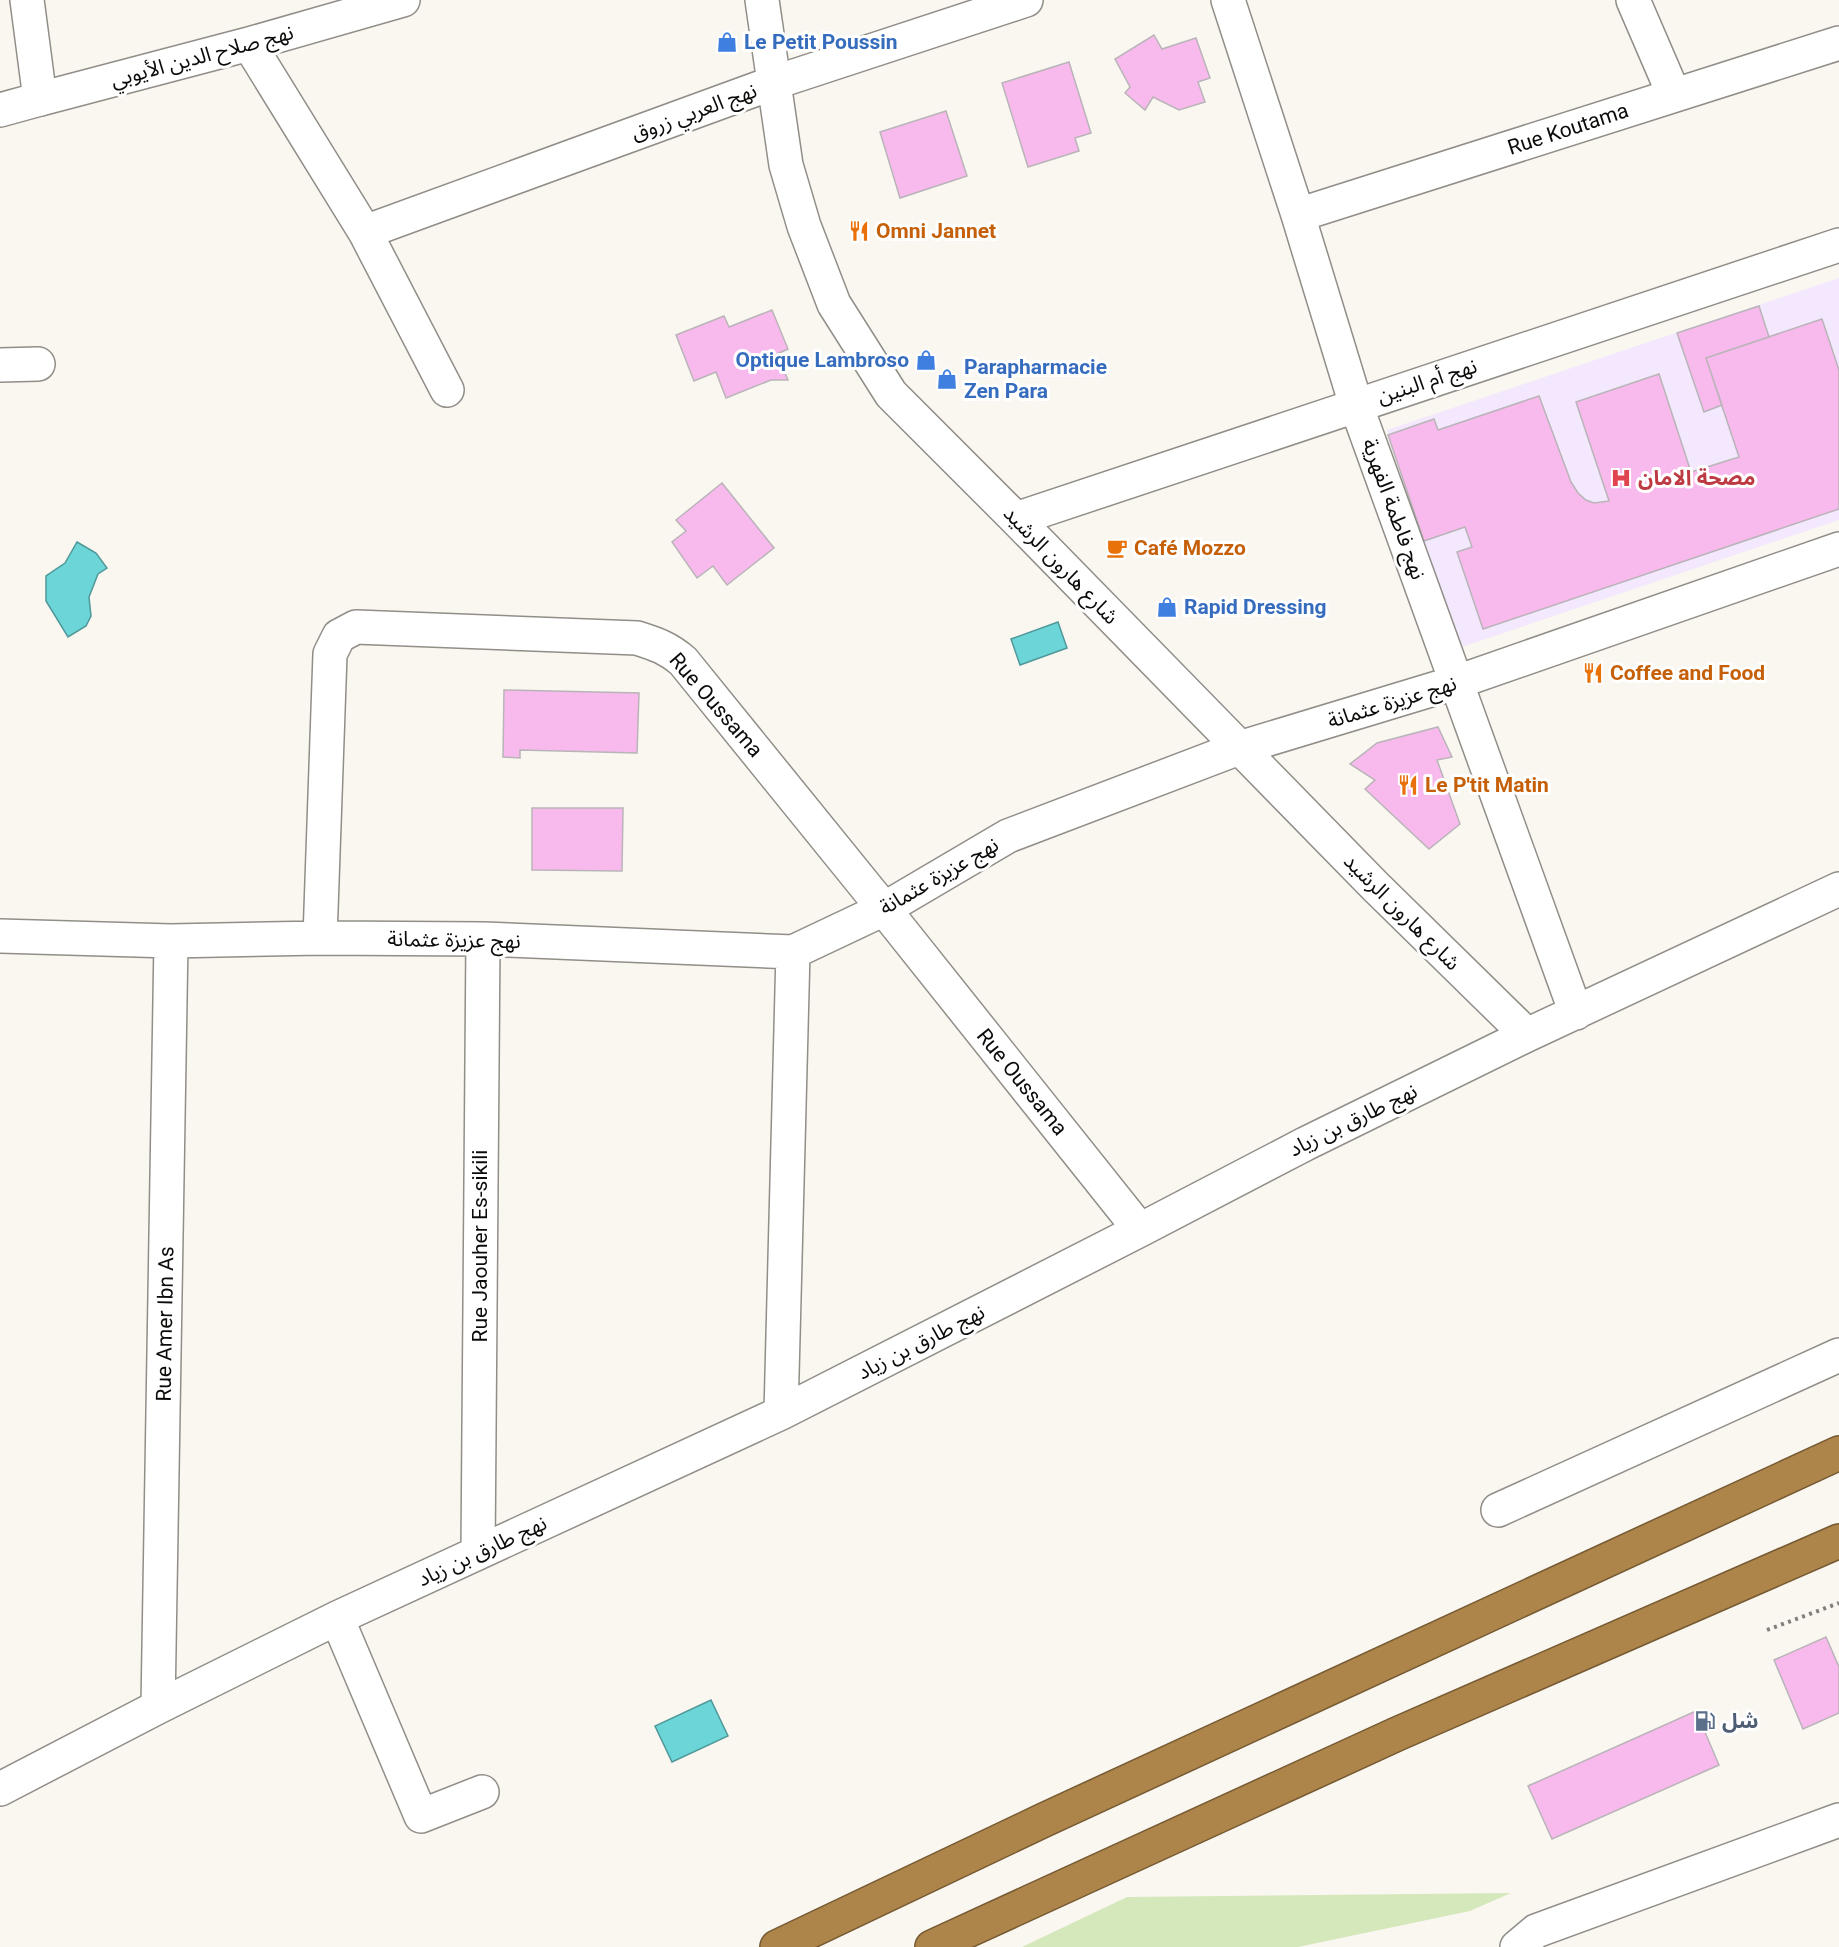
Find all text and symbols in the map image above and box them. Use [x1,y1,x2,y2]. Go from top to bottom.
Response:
street label: نهج صلاح الدين الأيوبي [108,20,297,96]
shop icon: Le Petit Poussin [715,30,739,54]
place label: Le Petit Poussin [744,30,898,54]
street label: نهج العربي زروق [628,78,761,149]
street label: Rue Koutama [1505,98,1631,160]
restaurant icon: Omni Jannet [847,219,871,243]
place label: Omni Jannet [876,219,996,243]
place label: Optique Lambroso [735,348,909,372]
shop icon: Optique Lambroso [914,348,938,372]
street label: نهج أم البنين [1374,353,1481,412]
place label: Parapharmacie Zen Para [964,355,1107,403]
shop icon: Parapharmacie Zen Para [935,367,959,391]
street label: نهج فاطمة الفهرية [1355,435,1431,584]
hospital icon: مصحة الامان [1609,466,1633,490]
place label: مصحة الامان [1638,466,1755,490]
street label: شارع هارون الرشيد [997,501,1123,631]
cafe icon: Café Mozzo [1105,536,1129,560]
place label: Café Mozzo [1134,536,1246,560]
shop icon: Rapid Dressing [1155,595,1179,619]
place label: Rapid Dressing [1184,595,1327,619]
street label: Rue Oussama [664,648,768,762]
restaurant icon: Coffee and Food [1581,661,1605,685]
place label: Coffee and Food [1610,661,1765,685]
street label: نهج عزيزة عثمانة [1325,671,1460,736]
restaurant icon: Le P'tit Matin [1396,773,1420,797]
place label: Le P'tit Matin [1425,773,1549,797]
street label: نهج عزيزة عثمانة [875,832,1004,922]
street label: شارع هارون الرشيد [1337,849,1465,977]
street label: نهج عزيزة عثمانة [387,927,521,956]
street label: Rue Oussama [972,1024,1072,1140]
street label: نهج طارق بن زياد [1285,1079,1422,1164]
street label: Rue Jaouher Es-sikili [468,1150,492,1342]
street label: Rue Amer Ibn As [152,1246,178,1402]
street label: نهج طارق بن زياد [853,1300,990,1387]
street label: نهج طارق بن زياد [414,1511,552,1594]
fuel station icon: شل [1693,1709,1717,1733]
place label: شل [1722,1709,1759,1733]

